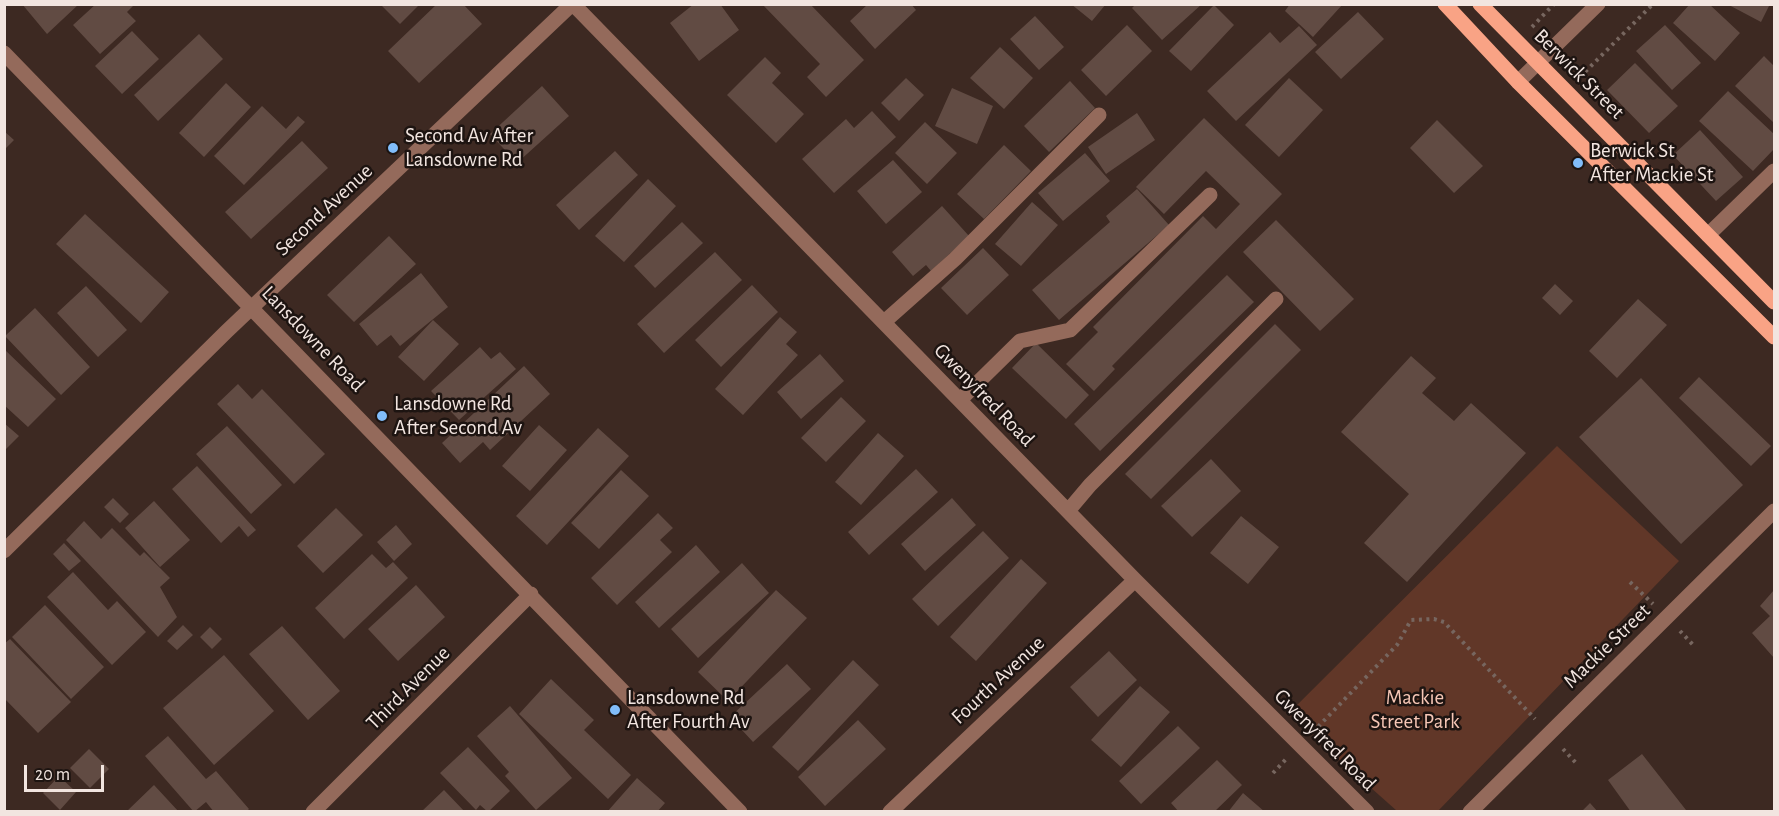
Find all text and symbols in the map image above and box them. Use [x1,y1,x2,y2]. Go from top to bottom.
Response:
street label: Berwick Street [1529,24,1629,124]
place label: Second Av After Lansdowne Rd [405,123,533,173]
place label: Berwick St After Mackie St [1590,138,1714,188]
marker: Second Av After Lansdowne Rd [386,141,400,155]
marker: Berwick St After Mackie St [1571,156,1585,170]
street label: Second Avenue [270,159,378,261]
street label: Lansdowne Road [256,281,370,397]
street label: Gwenyfred Road [928,338,1040,452]
place label: Lansdowne Rd After Second Av [394,391,522,441]
marker: Lansdowne Rd After Second Av [375,409,389,423]
street label: Mackie Street [1558,598,1656,694]
street label: Fourth Avenue [946,630,1050,730]
street label: Third Avenue [361,641,455,735]
street label: Gwenyfred Road [1269,684,1381,796]
place label: Lansdowne Rd After Fourth Av [627,685,750,735]
park label: Mackie Street Park [1370,685,1460,735]
marker: Lansdowne Rd After Fourth Av [608,703,622,717]
scale bar [27,753,106,791]
text: 20 m [35,766,70,784]

